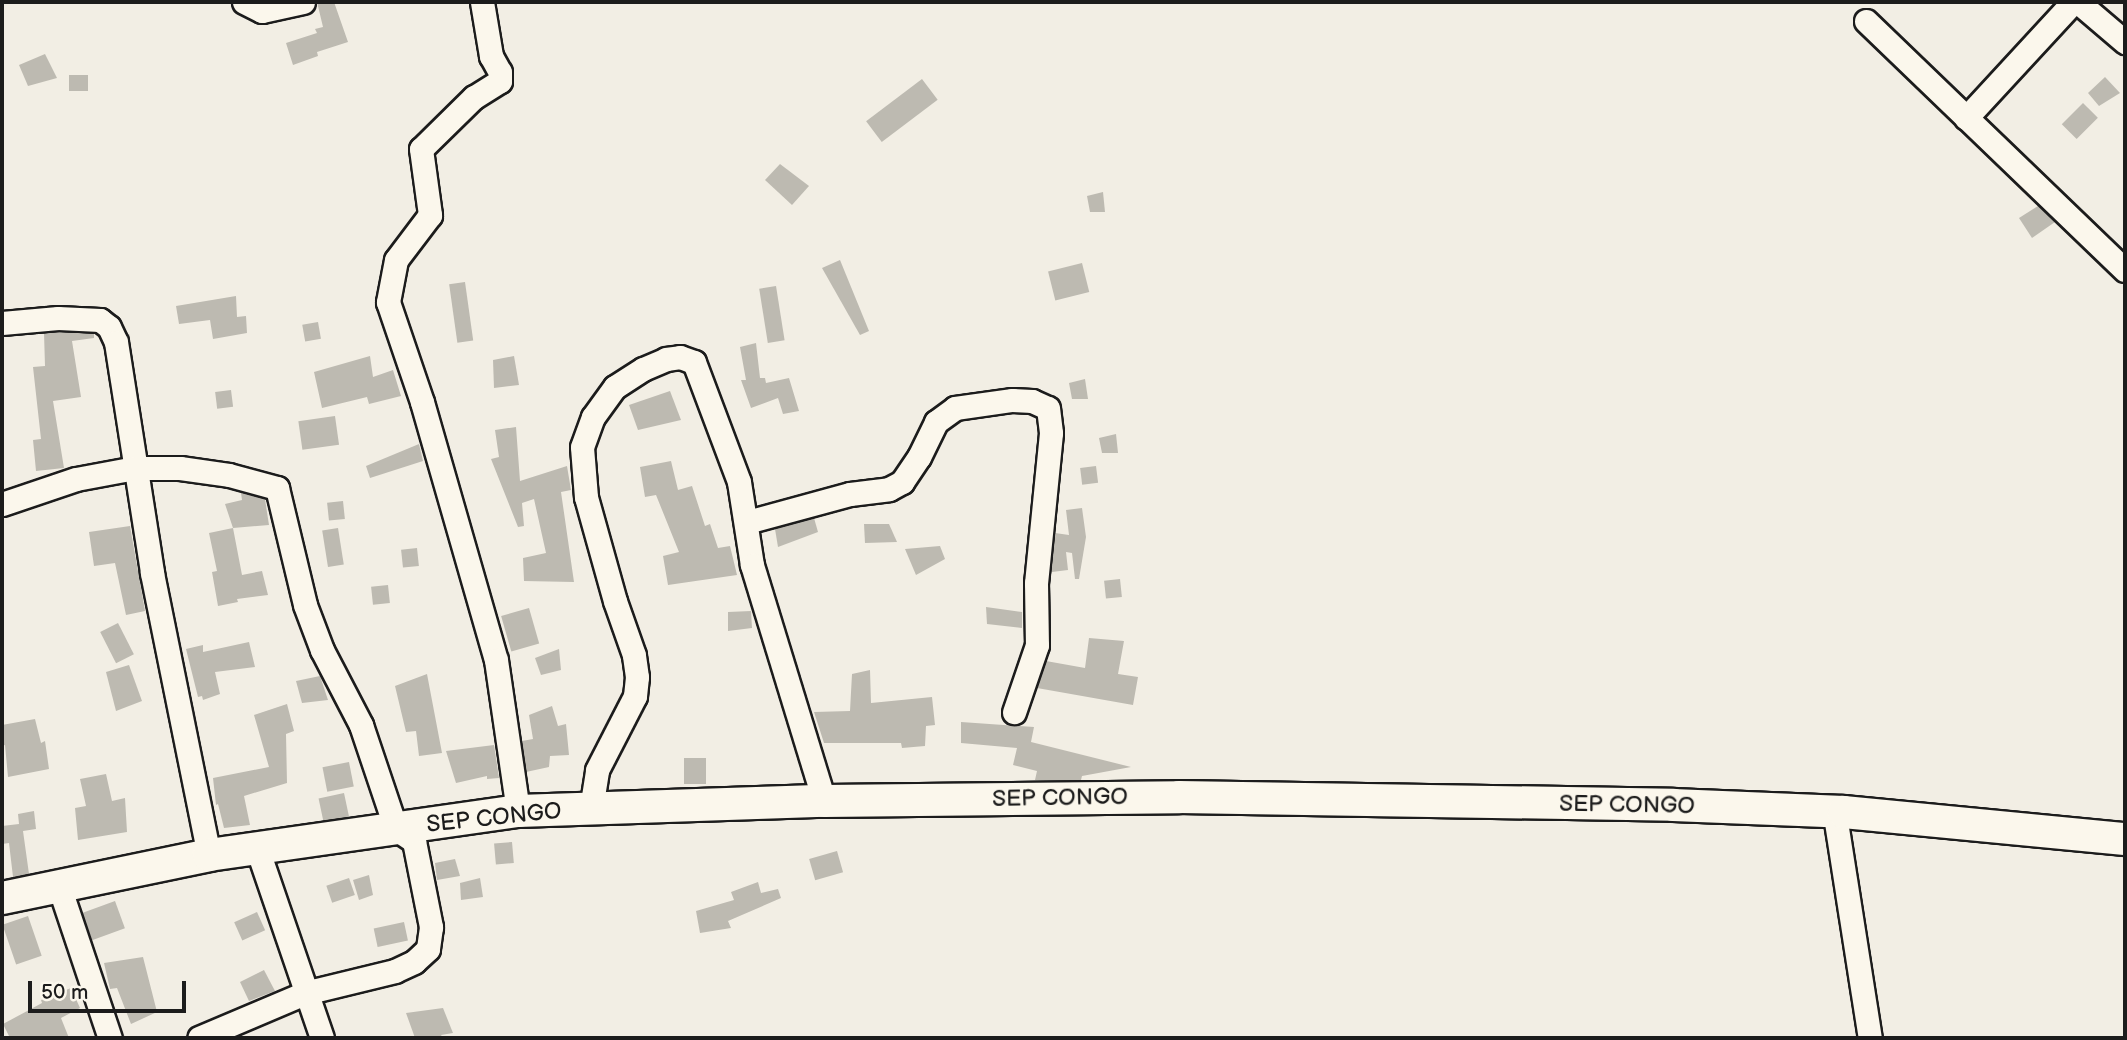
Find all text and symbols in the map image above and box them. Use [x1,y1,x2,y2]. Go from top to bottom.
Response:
street label: SEP CONGO [992,783,1128,813]
street label: SEP CONGO [1559,790,1695,820]
street label: SEP CONGO [425,797,563,839]
scale bar [32,967,189,1011]
text: 50 m [41,980,88,1005]

